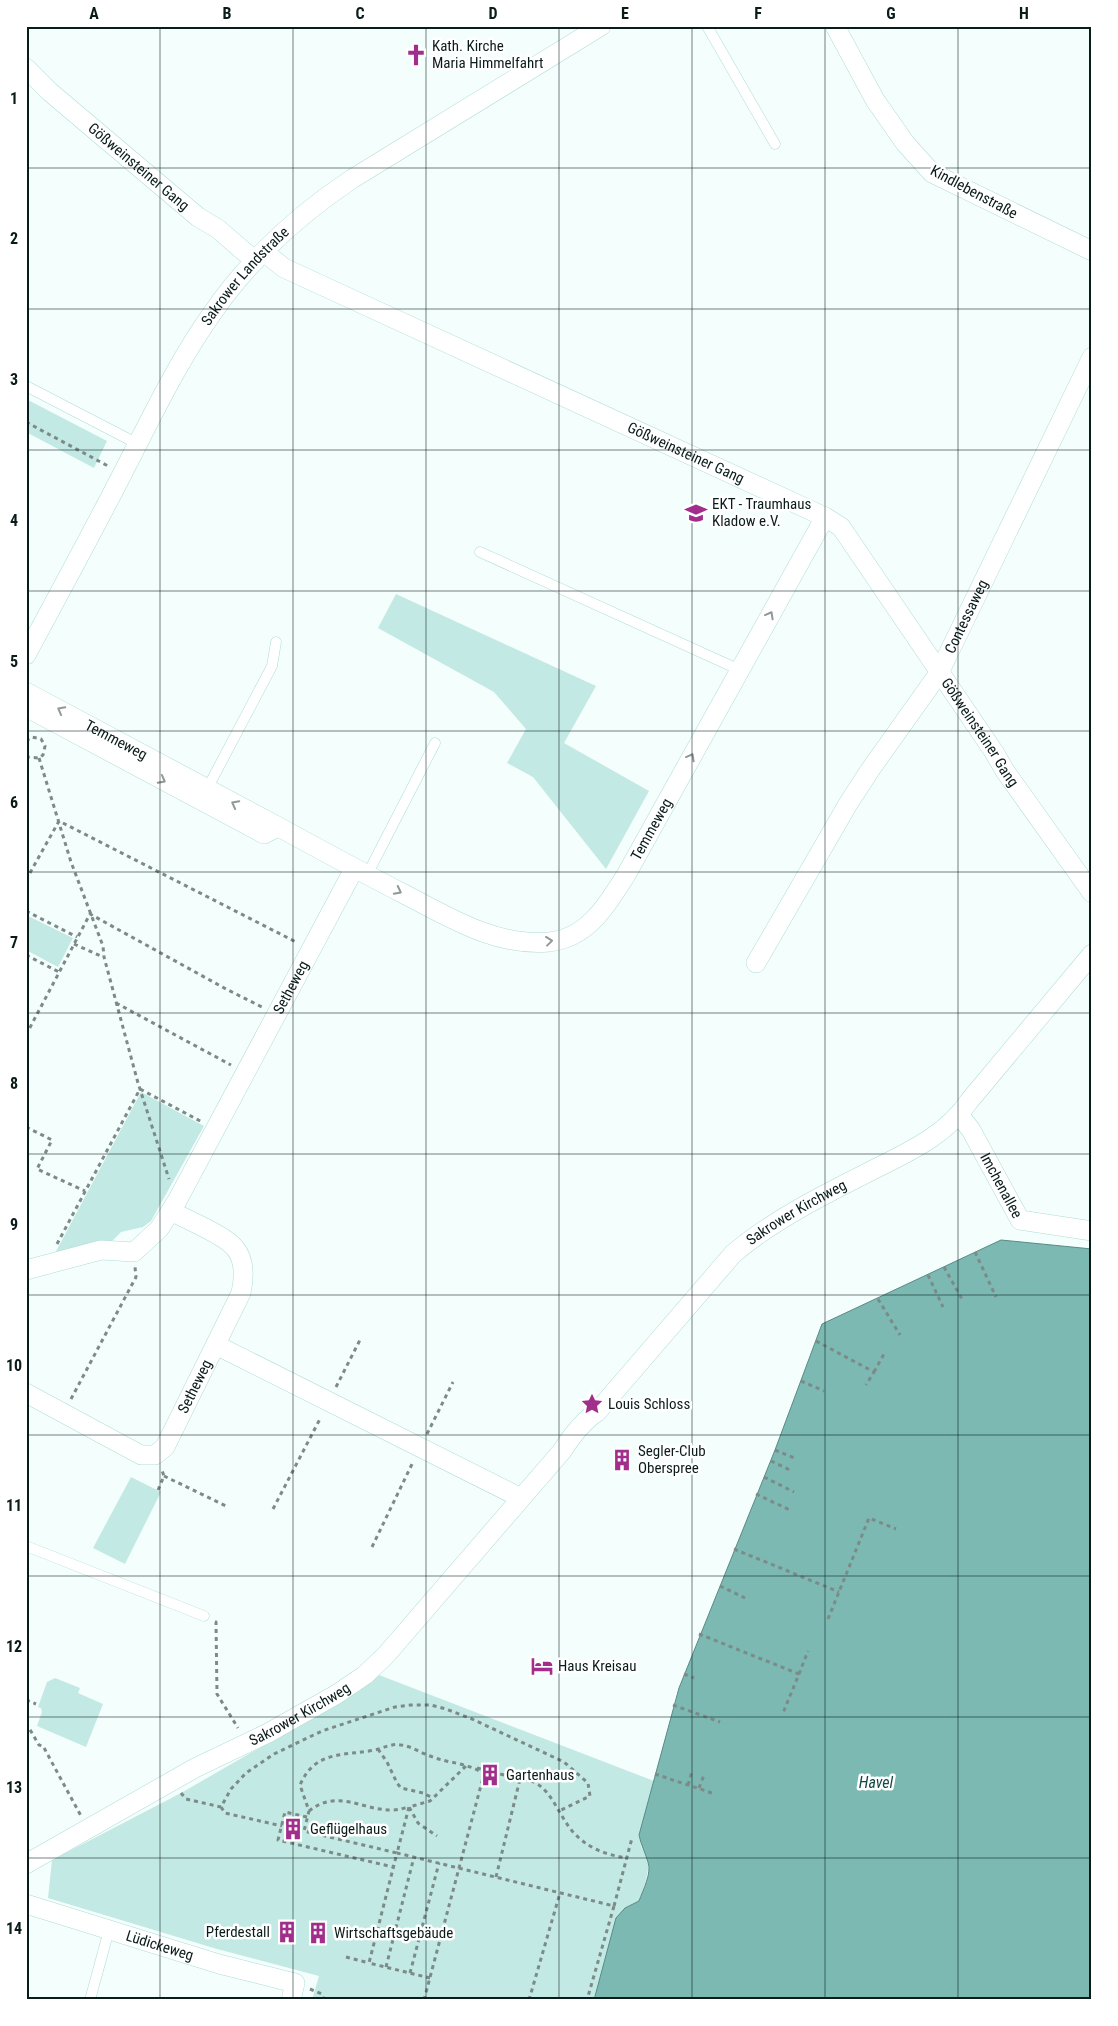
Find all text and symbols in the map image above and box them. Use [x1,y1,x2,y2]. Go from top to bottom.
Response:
text: A [89,4,99,23]
text: B [223,4,232,23]
text: C [355,4,365,23]
text: D [488,4,498,23]
text: E [621,4,629,23]
text: F [754,4,762,23]
text: G [886,4,896,23]
text: H [1019,4,1029,23]
place label: Kath. Kirche Maria Himmelfahrt [432,37,544,72]
church icon: Kath. Kirche Maria Himmelfahrt [403,42,429,68]
text: 1 [10,89,18,108]
street label: Gößweinsteiner Gang [85,119,193,215]
street label: Kindlebenstraße [927,161,1021,223]
street label: Sakrower Landstraße [197,223,293,329]
text: 2 [10,229,18,248]
text: 3 [10,370,18,389]
street label: Gößweinsteiner Gang [625,418,747,488]
place label: EKT - Traumhaus Kladow e.V. [712,495,811,530]
school or university icon: EKT - Traumhaus Kladow e.V. [683,500,709,526]
text: 4 [10,511,18,530]
street label: Contessaweg [941,577,992,656]
one-way arrow [763,611,773,620]
text: 5 [10,652,18,671]
street label: Gößweinsteiner Gang [937,675,1022,790]
one-way arrow [57,706,66,716]
street label: Temmeweg [82,716,150,764]
one-way arrow [685,754,695,763]
one-way arrow [157,774,166,784]
text: 6 [10,793,18,812]
street label: Temmeweg [627,795,676,863]
one-way arrow [231,800,240,810]
one-way arrow [392,885,401,895]
text: 7 [10,933,18,952]
one-way arrow [545,936,553,947]
street label: Setheweg [269,958,312,1017]
text: 8 [10,1074,18,1093]
street label: Imchenallee [976,1150,1026,1221]
street label: Sakrower Kirchweg [743,1176,849,1249]
text: 9 [10,1215,18,1234]
text: 10 [6,1356,22,1375]
street label: Setheweg [174,1357,216,1416]
place icon: Louis Schloss [579,1391,605,1417]
place label: Louis Schloss [608,1395,690,1413]
place label: Segler-Club Oberspree [638,1442,706,1477]
building icon: Segler-Club Oberspree [609,1447,635,1473]
text: 11 [6,1496,22,1515]
text: 12 [6,1637,22,1656]
hotel icon: Haus Kreisau [529,1653,555,1679]
place label: Haus Kreisau [558,1657,636,1675]
street label: Sakrower Kirchweg [246,1679,354,1750]
building icon: Gartenhaus [477,1762,503,1788]
place label: Gartenhaus [506,1766,574,1784]
water label: Havel [859,1773,894,1792]
text: 13 [6,1778,22,1797]
building icon: Geflügelhaus [280,1816,306,1842]
place label: Geflügelhaus [310,1820,387,1838]
text: 14 [6,1919,22,1938]
building icon: Pferdestall [274,1919,300,1945]
building icon: Wirtschaftsgebäude [305,1920,331,1946]
place label: Pferdestall [206,1923,270,1941]
place label: Wirtschaftsgebäude [334,1924,453,1942]
street label: Lüdickeweg [124,1927,196,1965]

